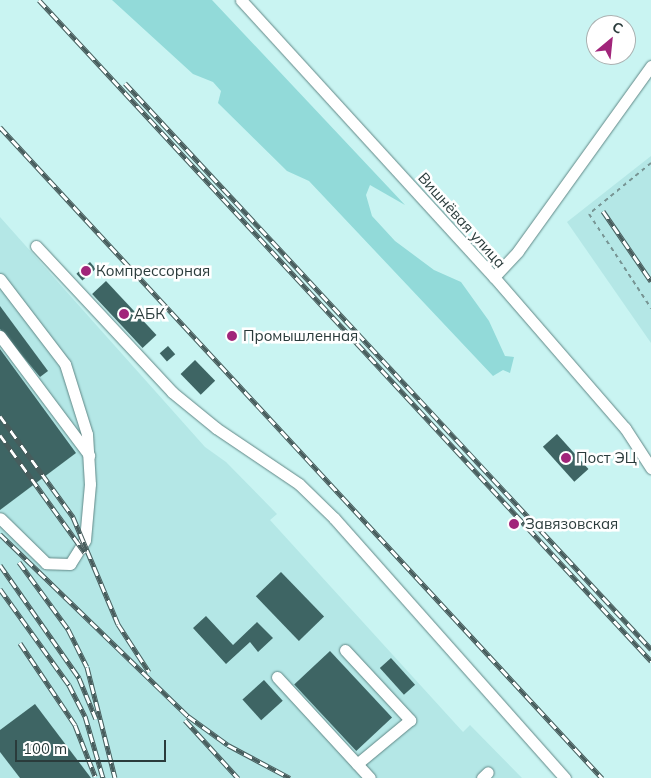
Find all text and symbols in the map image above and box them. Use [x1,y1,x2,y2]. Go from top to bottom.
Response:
north arrow [586,15,636,65]
text: С [609,17,626,38]
street label: Вишнёвая улица [414,169,510,271]
place label: Компрессорная [96,262,210,280]
marker: Компрессорная [80,265,92,277]
place label: АБК [134,305,165,323]
marker: АБК [118,308,130,320]
place label: Промышленная [243,327,358,345]
marker: Промышленная [225,329,239,343]
place label: Пост ЭЦ [576,449,637,467]
marker: Пост ЭЦ [560,452,572,464]
place label: Завязовская [525,515,618,533]
marker: Завязовская [507,517,521,531]
scale bar [18,730,169,762]
text: 100 m [23,739,67,758]

